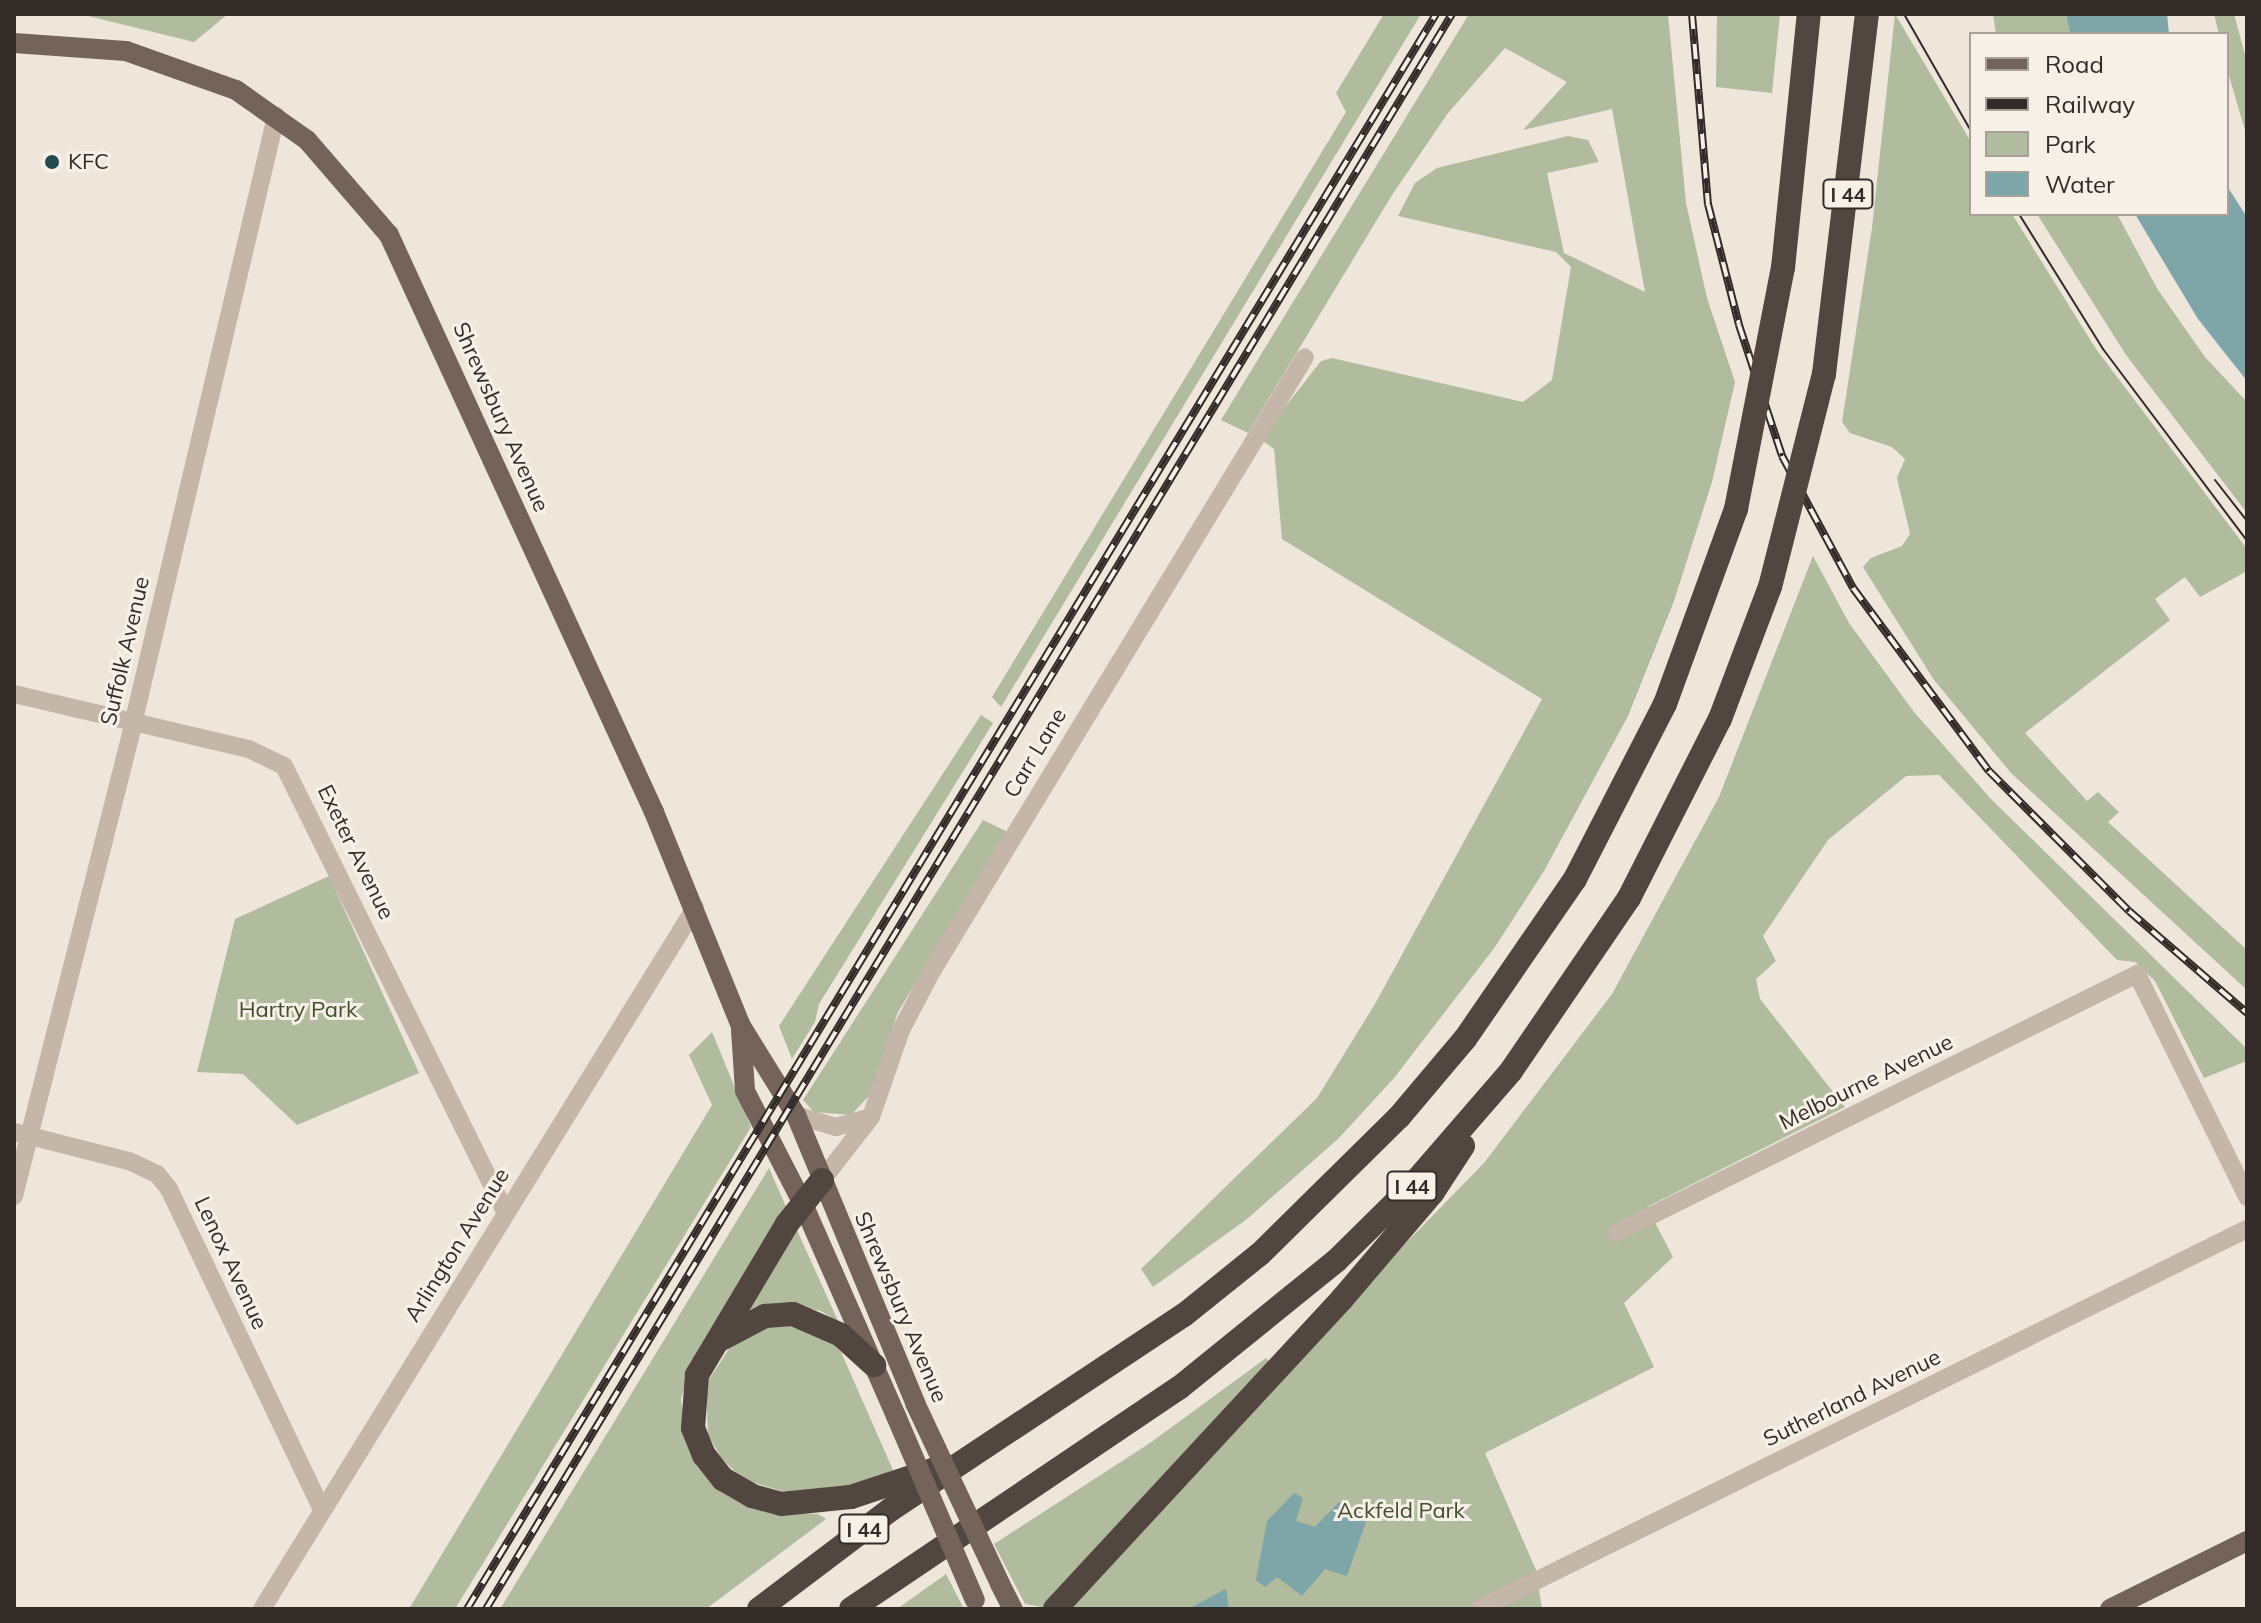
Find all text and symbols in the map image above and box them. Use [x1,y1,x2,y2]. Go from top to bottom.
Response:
legend [1969,32,2229,216]
text: Road [2045,49,2104,79]
text: Railway [2045,89,2135,119]
text: Park [2045,129,2096,159]
place label: KFC [68,149,109,175]
marker: KFC [43,153,61,171]
text: Water [2045,169,2115,199]
road number: I 44 [1822,178,1874,210]
street label: Shrewsbury Avenue [447,318,555,516]
street label: Suffolk Avenue [95,574,155,728]
street label: Carr Lane [998,703,1072,803]
street label: Exeter Avenue [312,780,400,924]
park label: Hartry Park [239,997,357,1023]
street label: Melbourne Avenue [1775,1029,1957,1135]
street label: Arlington Avenue [399,1163,515,1327]
road number: I 44 [1386,1170,1438,1202]
street label: Lenox Avenue [189,1193,273,1333]
street label: Shrewsbury Avenue [849,1208,953,1406]
street label: Sutherland Avenue [1759,1344,1945,1452]
park label: Ackfeld Park [1337,1498,1465,1524]
road number: I 44 [838,1513,890,1545]

